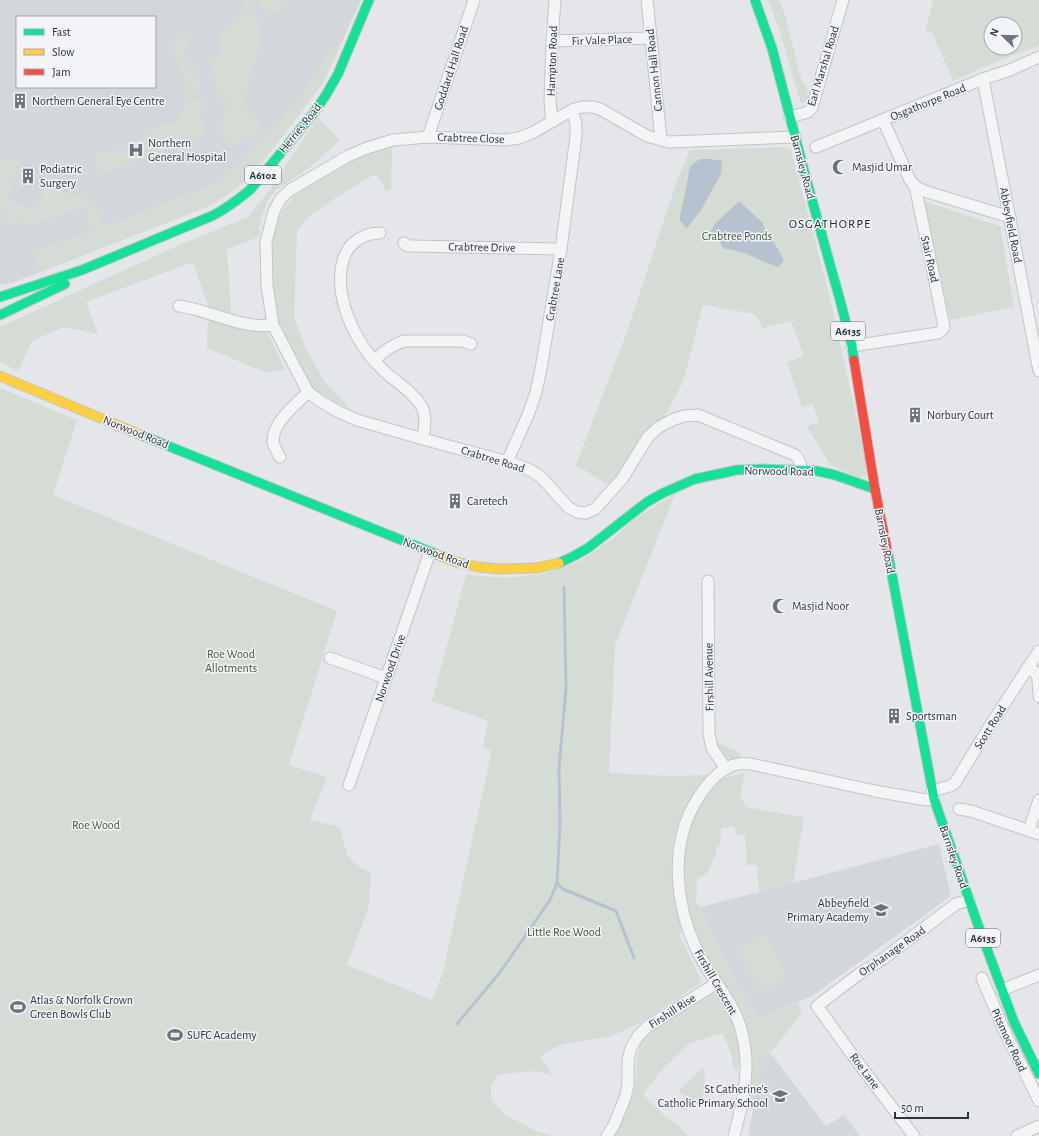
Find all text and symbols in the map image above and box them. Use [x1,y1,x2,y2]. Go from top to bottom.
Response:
legend [16,16,156,88]
north arrow [983,16,1023,56]
street label: Goddard Hall Road [432,24,470,112]
street label: Earl Marshal Road [805,24,841,108]
text: Fast [52,26,71,38]
street label: Hampton Road [545,26,559,96]
text: N [988,27,1001,38]
street label: Cannon Hall Road [644,28,664,112]
street label: Fir Vale Place [571,33,633,47]
text: Slow [52,46,74,58]
text: Jam [52,66,71,78]
street label: Osgathorpe Road [888,81,968,123]
building icon: Northern General Eye Centre [11,92,29,110]
place label: Northern General Eye Centre [32,95,165,108]
street label: Herries Road [276,101,324,155]
street label: Crabtree Close [437,131,505,145]
street label: Barnsley Road [788,134,817,201]
place label: Northern General Hospital [148,137,226,163]
hospital icon: Northern General Hospital [127,141,145,159]
mosque icon: Masjid Umar [831,158,849,176]
place label: Masjid Umar [852,161,912,174]
place label: Podiatric Surgery [40,163,82,190]
road number: A6102 [245,166,281,184]
building icon: Podiatric Surgery [19,167,37,185]
street label: Abbeyfield Road [997,186,1024,264]
district label: OSGATHORPE [789,218,871,231]
park label: Crabtree Ponds [702,230,772,242]
street label: Stair Road [919,234,941,284]
street label: Crabtree Drive [448,240,516,254]
street label: Crabtree Lane [544,256,566,322]
road number: A6135 [831,322,865,340]
building icon: Norbury Court [906,406,924,424]
place label: Norbury Court [927,409,994,422]
street label: Norwood Road [102,413,170,451]
street label: Crabtree Road [460,444,526,474]
street label: Norwood Road [744,464,814,478]
building icon: Caretech [446,492,464,510]
place label: Caretech [467,495,508,507]
street label: Barnsley Road [872,508,897,575]
street label: Norwood Road [401,535,471,571]
mosque icon: Masjid Noor [771,597,789,615]
place label: Masjid Noor [792,600,849,613]
street label: Norwood Drive [373,633,407,703]
street label: Firshill Avenue [702,643,716,711]
park label: Roe Wood Allotments [205,648,257,674]
street label: Scott Road [972,703,1008,751]
building icon: Sportsman [885,707,903,725]
place label: Sportsman [906,710,957,722]
park label: Roe Wood [72,819,120,831]
street label: Barnsley Road [937,824,970,890]
place label: Abbeyfield Primary Academy [787,897,869,924]
school or university icon: Abbeyfield Primary Academy [872,901,890,919]
street label: Orphanage Road [857,924,927,978]
park label: Little Roe Wood [527,926,601,938]
road number: A6135 [966,929,1000,947]
street label: Firshill Crescent [692,947,740,1017]
street label: Firshill Rise [646,992,698,1030]
place label: Atlas & Norfolk Crown Green Bowls Club [30,994,133,1020]
sports icon: Atlas & Norfolk Crown Green Bowls Club [9,998,27,1016]
street label: Pitsmoor Road [989,1006,1029,1074]
sports icon: SUFC Academy [166,1026,184,1044]
place label: SUFC Academy [187,1029,257,1042]
street label: Roe Lane [848,1051,882,1091]
place label: St Catherine's Catholic Primary School [658,1083,768,1110]
school or university icon: St Catherine's Catholic Primary School [771,1087,789,1105]
scale bar [895,1094,968,1120]
text: 50 m [901,1102,924,1114]

